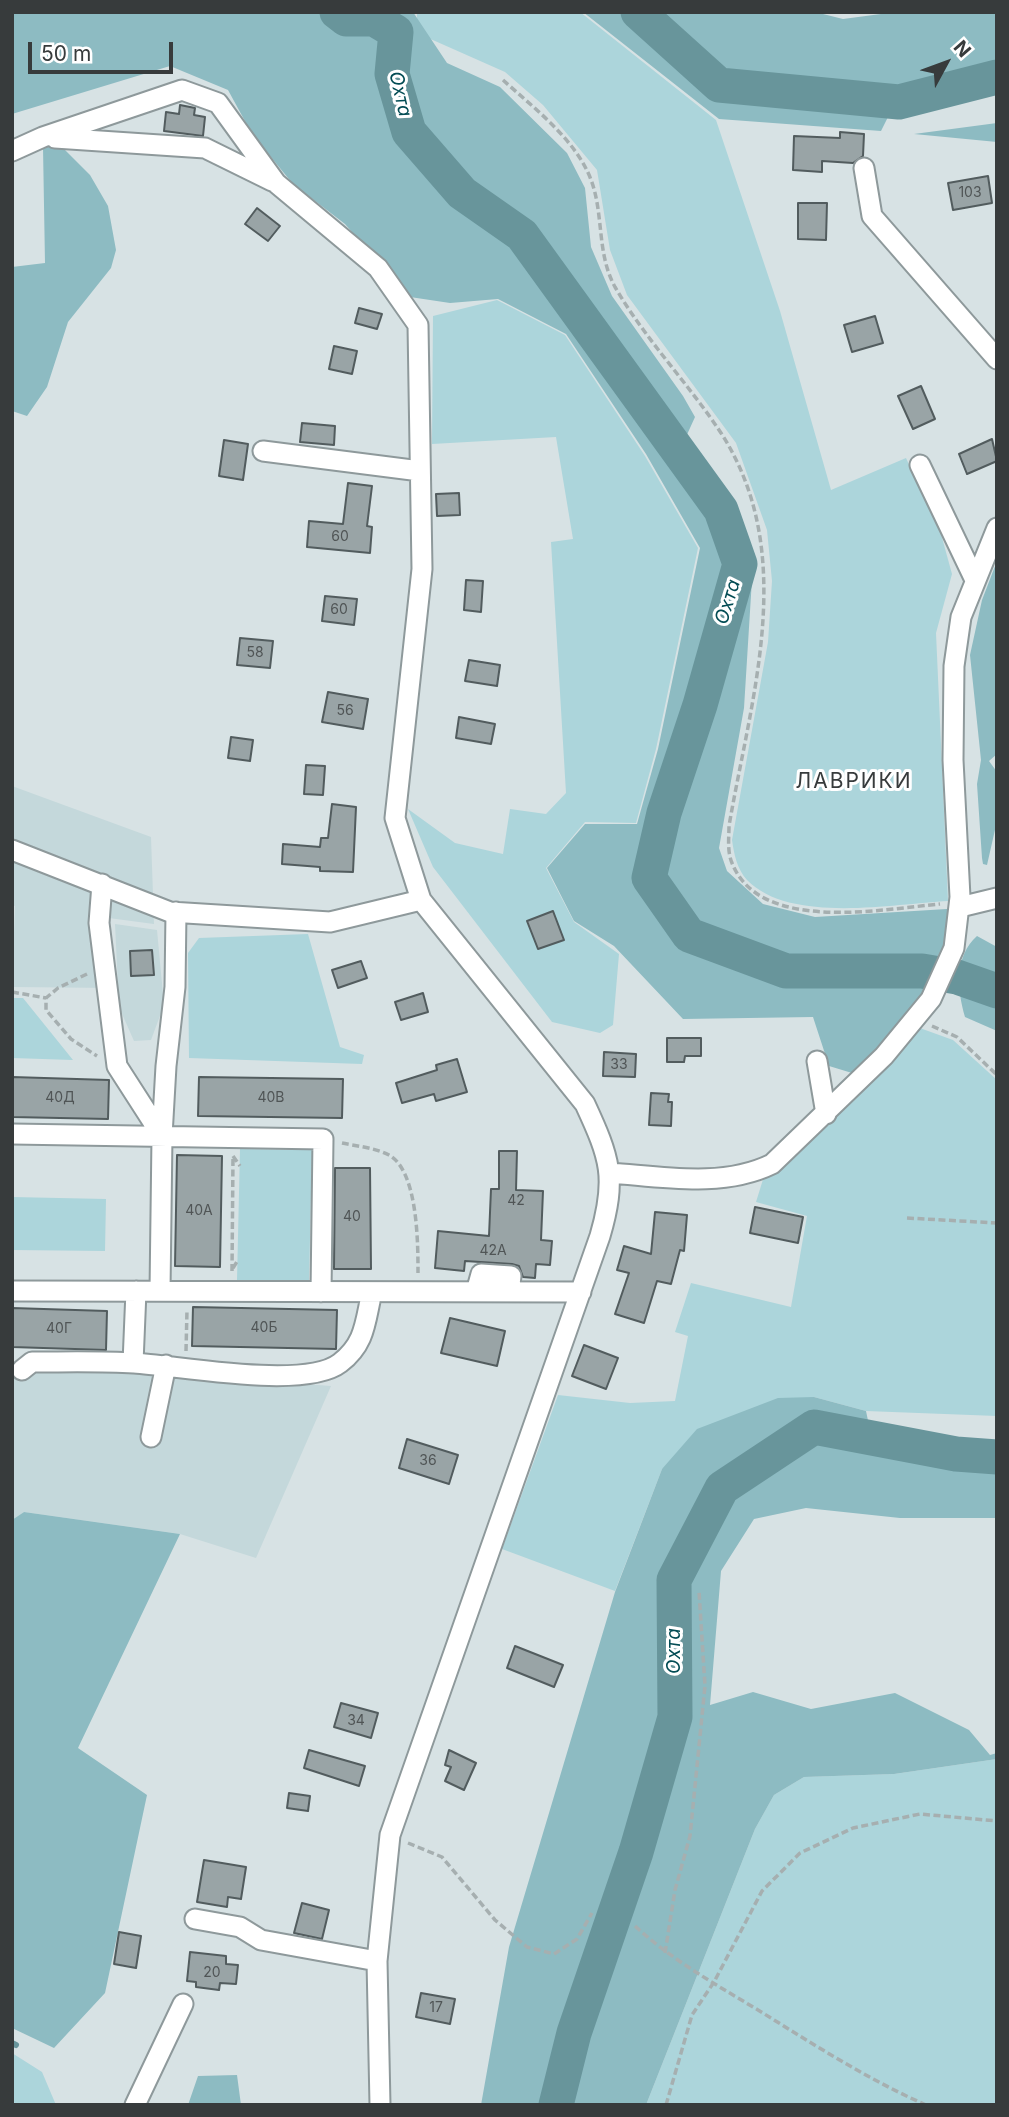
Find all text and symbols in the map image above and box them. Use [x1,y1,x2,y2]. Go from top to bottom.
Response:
scale bar [32,28,177,72]
north arrow [911,28,981,98]
text: N [949,36,976,62]
text: 50 m [41,41,91,66]
water label: Охта [384,69,416,119]
house number: 103 [958,185,982,201]
house number: 60 [331,529,349,545]
water label: Охта [710,577,746,627]
house number: 60 [330,602,348,618]
house number: 58 [246,645,264,661]
house number: 56 [336,703,354,719]
district label: ЛАВРИКИ [796,769,912,795]
house number: 33 [610,1057,628,1073]
house number: 40Д [45,1090,75,1106]
house number: 40В [257,1090,285,1106]
house number: 42 [507,1193,525,1209]
house number: 40А [185,1203,213,1219]
house number: 40 [343,1209,361,1225]
house number: 42А [479,1243,507,1259]
house number: 40Б [251,1320,277,1336]
house number: 40Г [46,1321,72,1337]
house number: 36 [419,1453,437,1469]
water label: Охта [663,1628,685,1674]
house number: 34 [347,1713,365,1729]
house number: 20 [203,1965,221,1981]
house number: 17 [429,2000,443,2016]

